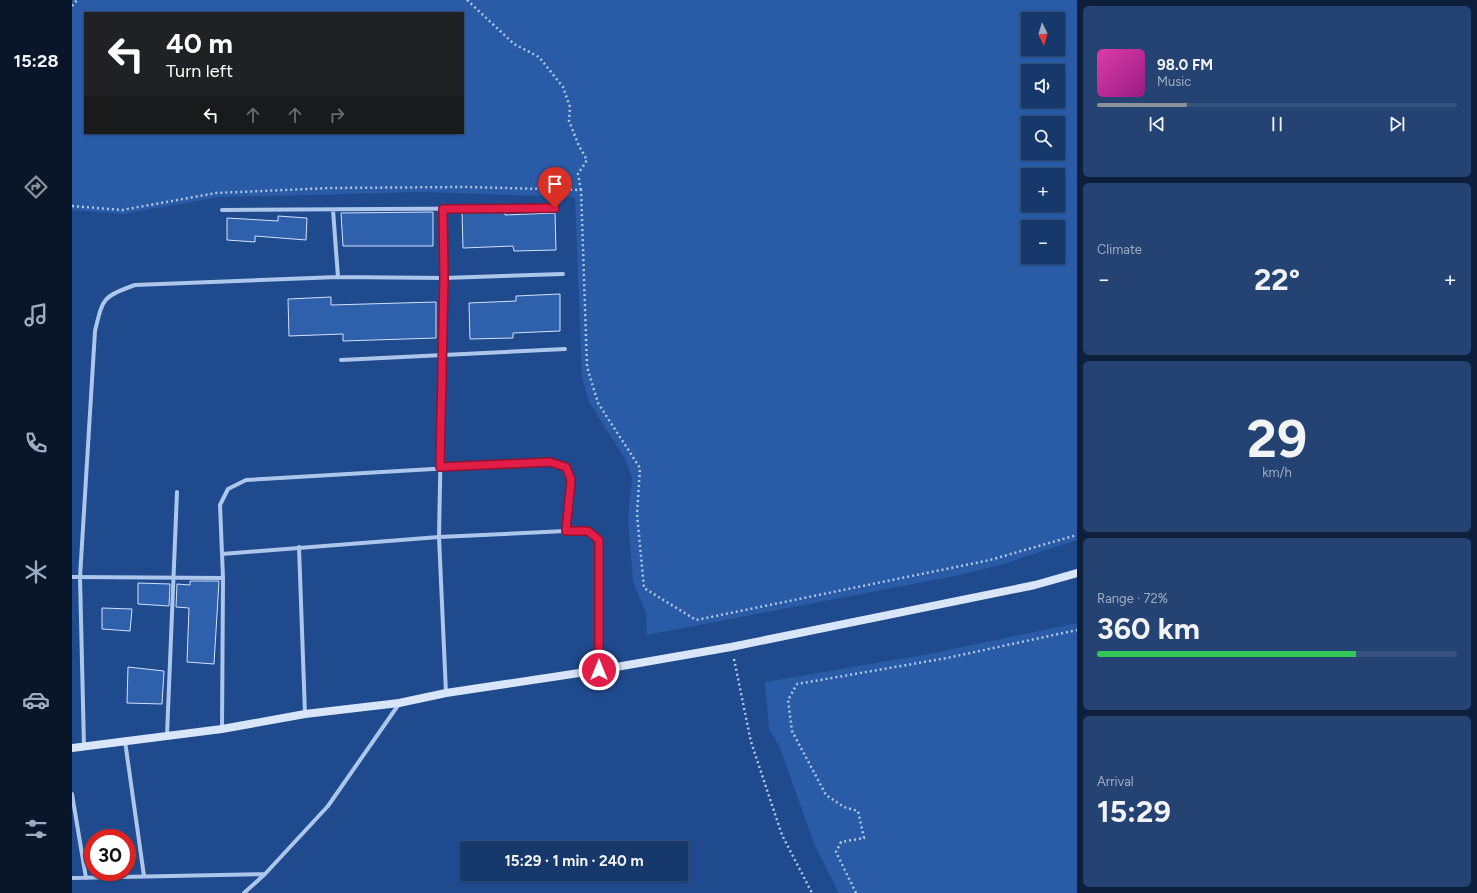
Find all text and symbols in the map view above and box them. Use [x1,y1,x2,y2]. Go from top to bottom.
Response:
north arrow [1021,12,1065,56]
map controls [1021,12,1065,264]
text: 40 m [166,26,233,60]
icon: left [100,28,152,80]
text: 15:28 [14,50,58,72]
text: 98.0 FM [1157,56,1213,74]
text: Turn left [166,60,233,82]
button: sound [1021,64,1065,108]
text: Music [1157,74,1191,89]
icon: left [200,104,222,126]
icon: ahead [242,104,264,126]
icon: ahead [284,104,306,126]
icon: right [326,104,348,126]
icon: previous [1146,113,1168,135]
icon: pause [1266,113,1288,135]
icon: next [1386,113,1408,135]
button: search [1021,116,1065,160]
pin [538,167,572,208]
button: + [1021,168,1065,212]
icon: directions [22,173,50,201]
icon: arrive [544,173,566,195]
button: − [1021,220,1065,264]
text: Climate [1097,242,1142,257]
text: 22° [1254,261,1300,298]
text: − [1097,266,1111,293]
text: + [1443,266,1457,293]
icon: music [22,301,50,329]
text: 29 [1247,408,1307,470]
icon: phone [22,429,50,457]
text: km/h [1262,465,1292,480]
icon: climate [22,558,50,586]
text: Range · 72% [1097,591,1168,606]
text: 360 km [1097,610,1200,647]
position arrow [578,649,620,691]
icon: car [22,686,50,714]
text: Arrival [1097,774,1134,789]
text: 15:29 [1097,793,1171,830]
icon: filters [22,815,50,843]
speed limit sign: 30 [84,829,136,881]
text: 15:29 · 1 min · 240 m [504,852,644,870]

